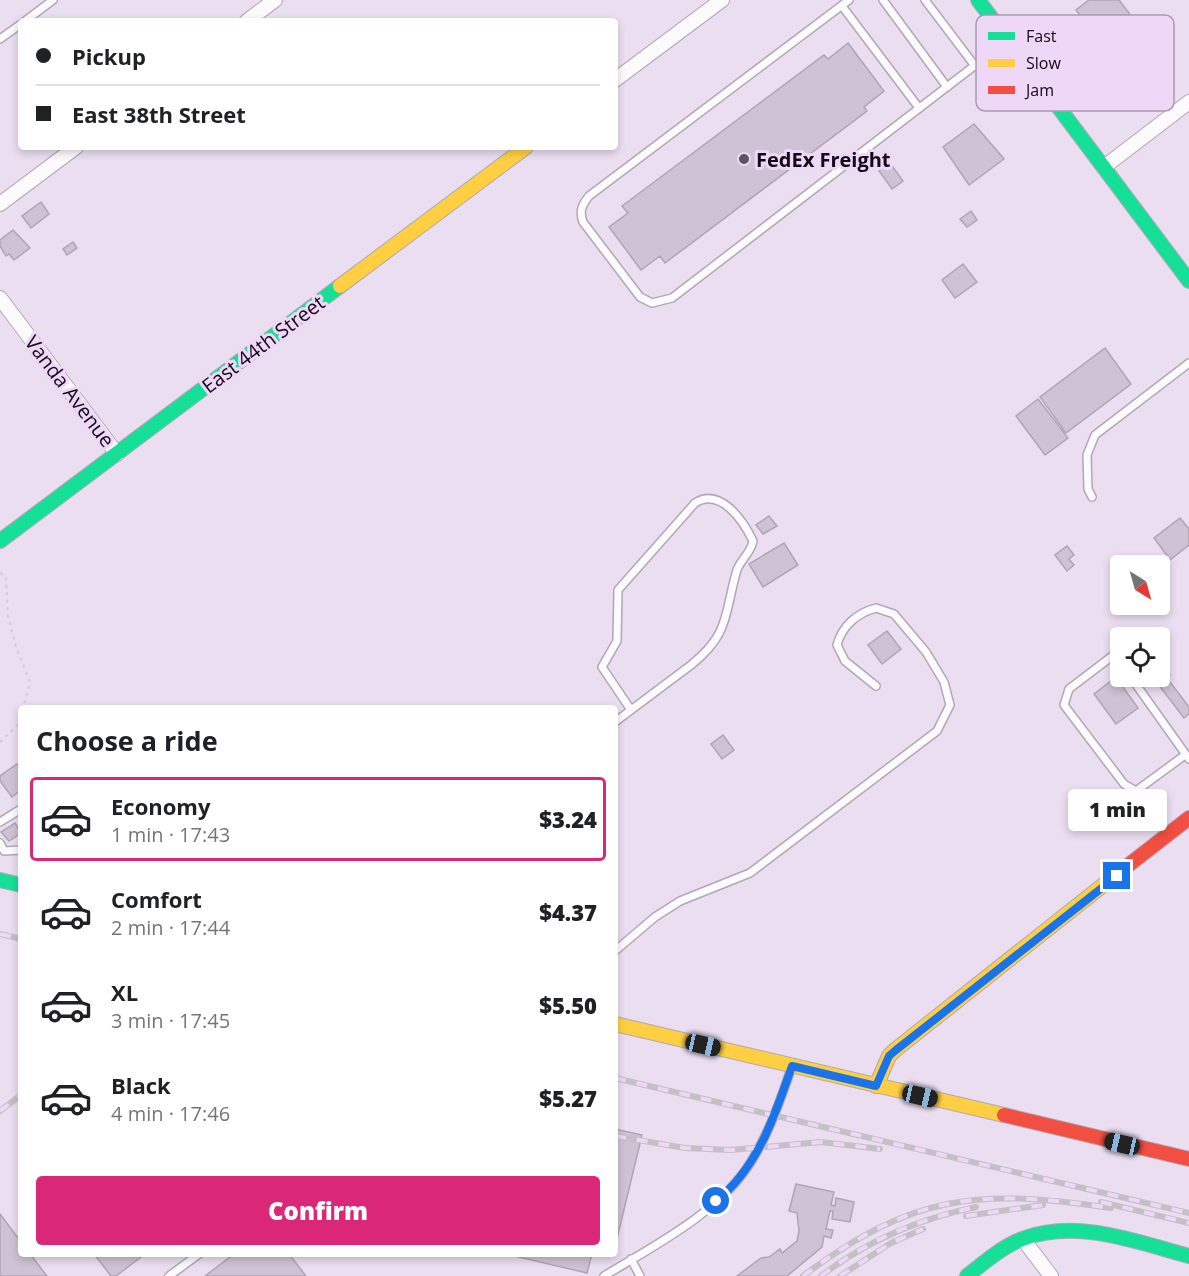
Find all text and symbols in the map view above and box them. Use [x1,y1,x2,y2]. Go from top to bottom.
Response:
legend [976,15,1174,111]
text: Fast [1026,25,1057,47]
text: Pickup [72,41,146,71]
text: Slow [1026,52,1061,74]
text: Jam [1024,79,1054,101]
text: East 38th Street [72,99,246,129]
place label: FedEx Freight [756,146,891,173]
marker: FedEx Freight [737,152,751,166]
street label: East 44th Street [196,289,330,399]
street label: Vanda Avenue [19,330,121,452]
north arrow [1110,555,1170,615]
map controls [1110,555,1170,687]
button: locate [1110,627,1170,687]
text: Choose a ride [36,722,218,759]
callout: 1 min [1068,789,1166,831]
text: Economy [111,791,210,821]
icon: car [39,792,93,846]
text: 1 min [1089,796,1146,823]
text: $3.24 [539,804,597,834]
text: 1 min · 17:43 [111,821,230,848]
route end [1103,862,1130,889]
text: Comfort [111,884,202,914]
icon: car [39,885,93,939]
text: $4.37 [539,897,597,927]
text: 2 min · 17:44 [111,914,230,941]
text: XL [111,977,138,1007]
icon: car [39,978,93,1032]
text: $5.50 [539,990,597,1020]
text: 3 min · 17:45 [111,1007,230,1034]
car [683,1032,723,1058]
text: Black [111,1070,171,1100]
icon: car [39,1071,93,1125]
text: $5.27 [539,1083,597,1113]
car [900,1083,940,1109]
text: 4 min · 17:46 [111,1100,230,1127]
car [1102,1131,1142,1157]
button: Confirm [36,1176,600,1245]
route start [702,1187,729,1214]

